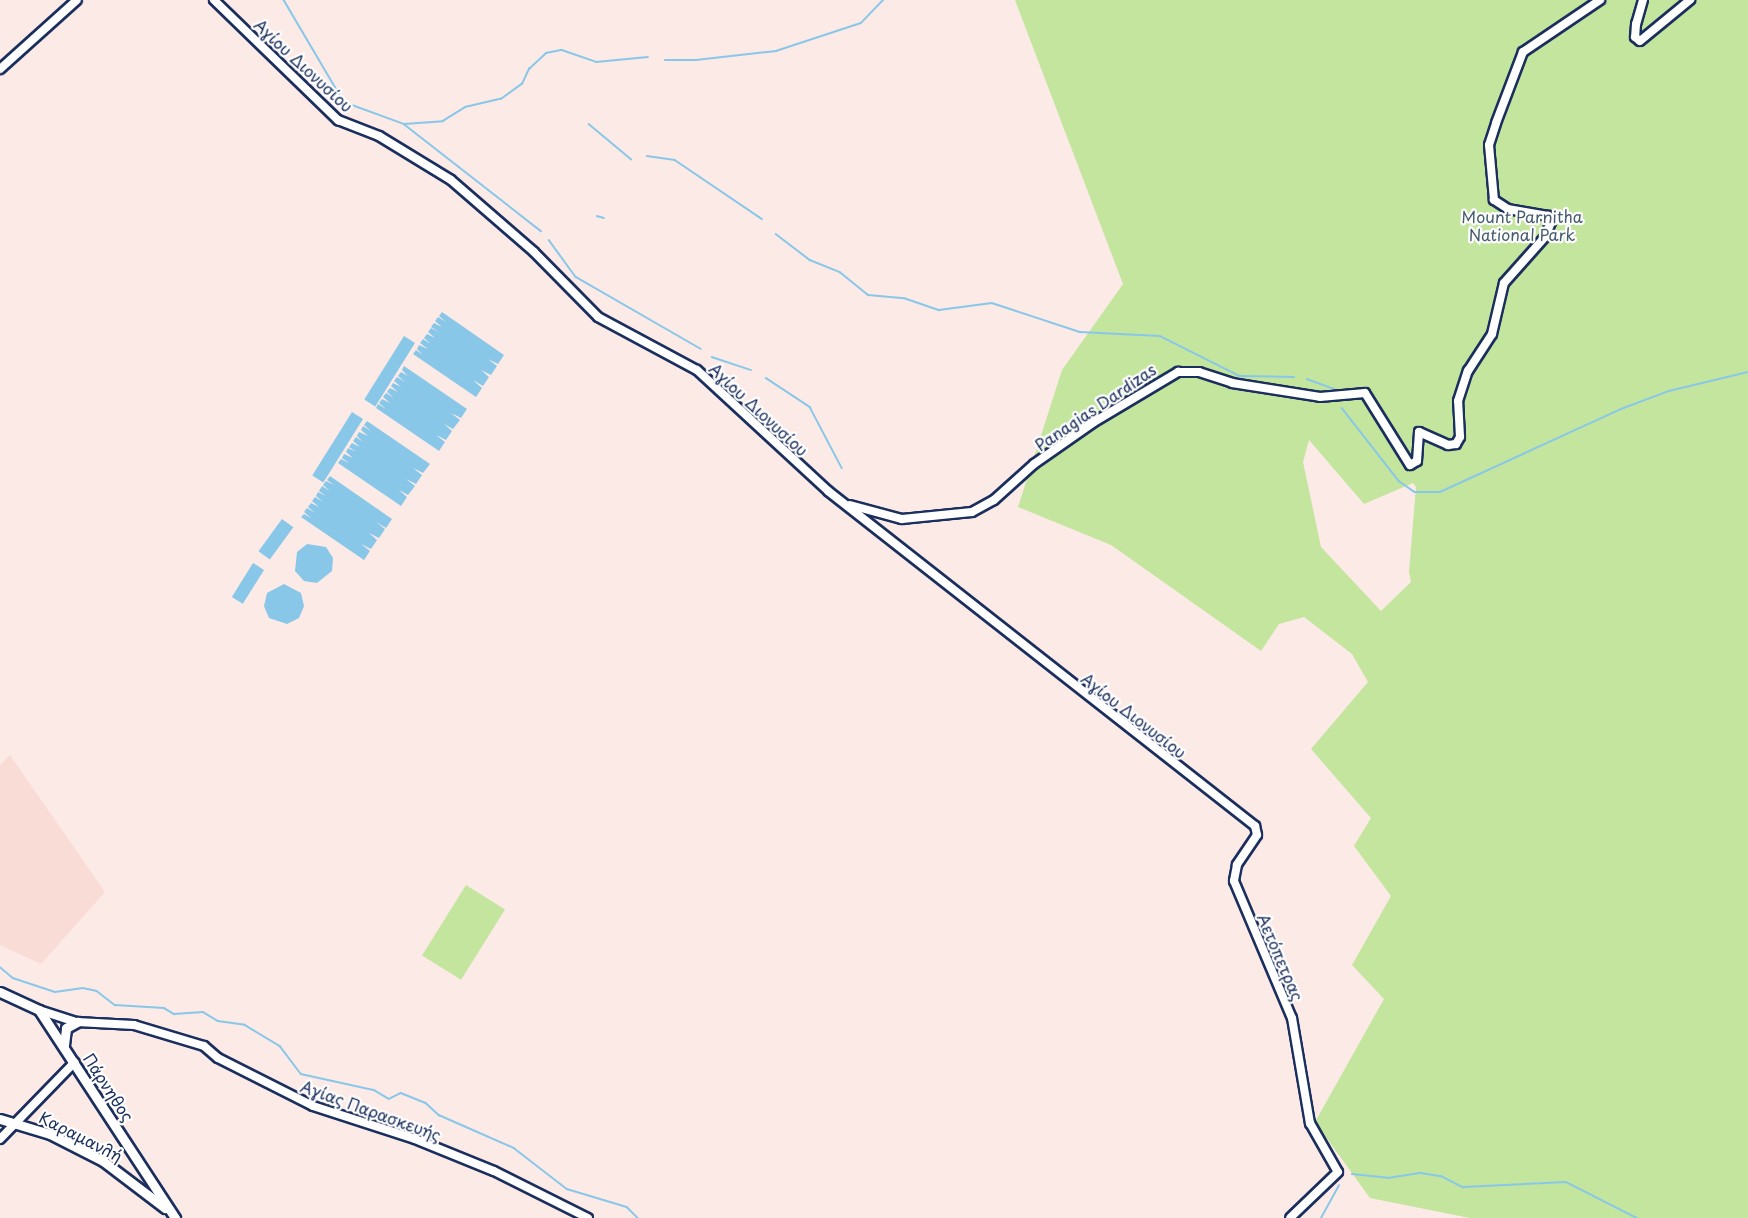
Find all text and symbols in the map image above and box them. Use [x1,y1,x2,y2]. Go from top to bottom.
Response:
street label: Αγίου Διονυσίου [251,15,357,115]
park label: Mount Parnitha National Park [1461,206,1583,244]
street label: Αγίου Διονυσίου [706,359,812,459]
street label: Panagias Dardizas [1031,359,1159,455]
street label: Αγίου Διονυσίου [1078,668,1190,762]
street label: Αετόπετρας [1254,911,1308,1003]
street label: Πάρνηθος [80,1049,138,1125]
street label: Αγίας Παρασκευής [298,1076,444,1144]
street label: Καραμανλή [36,1107,126,1165]

